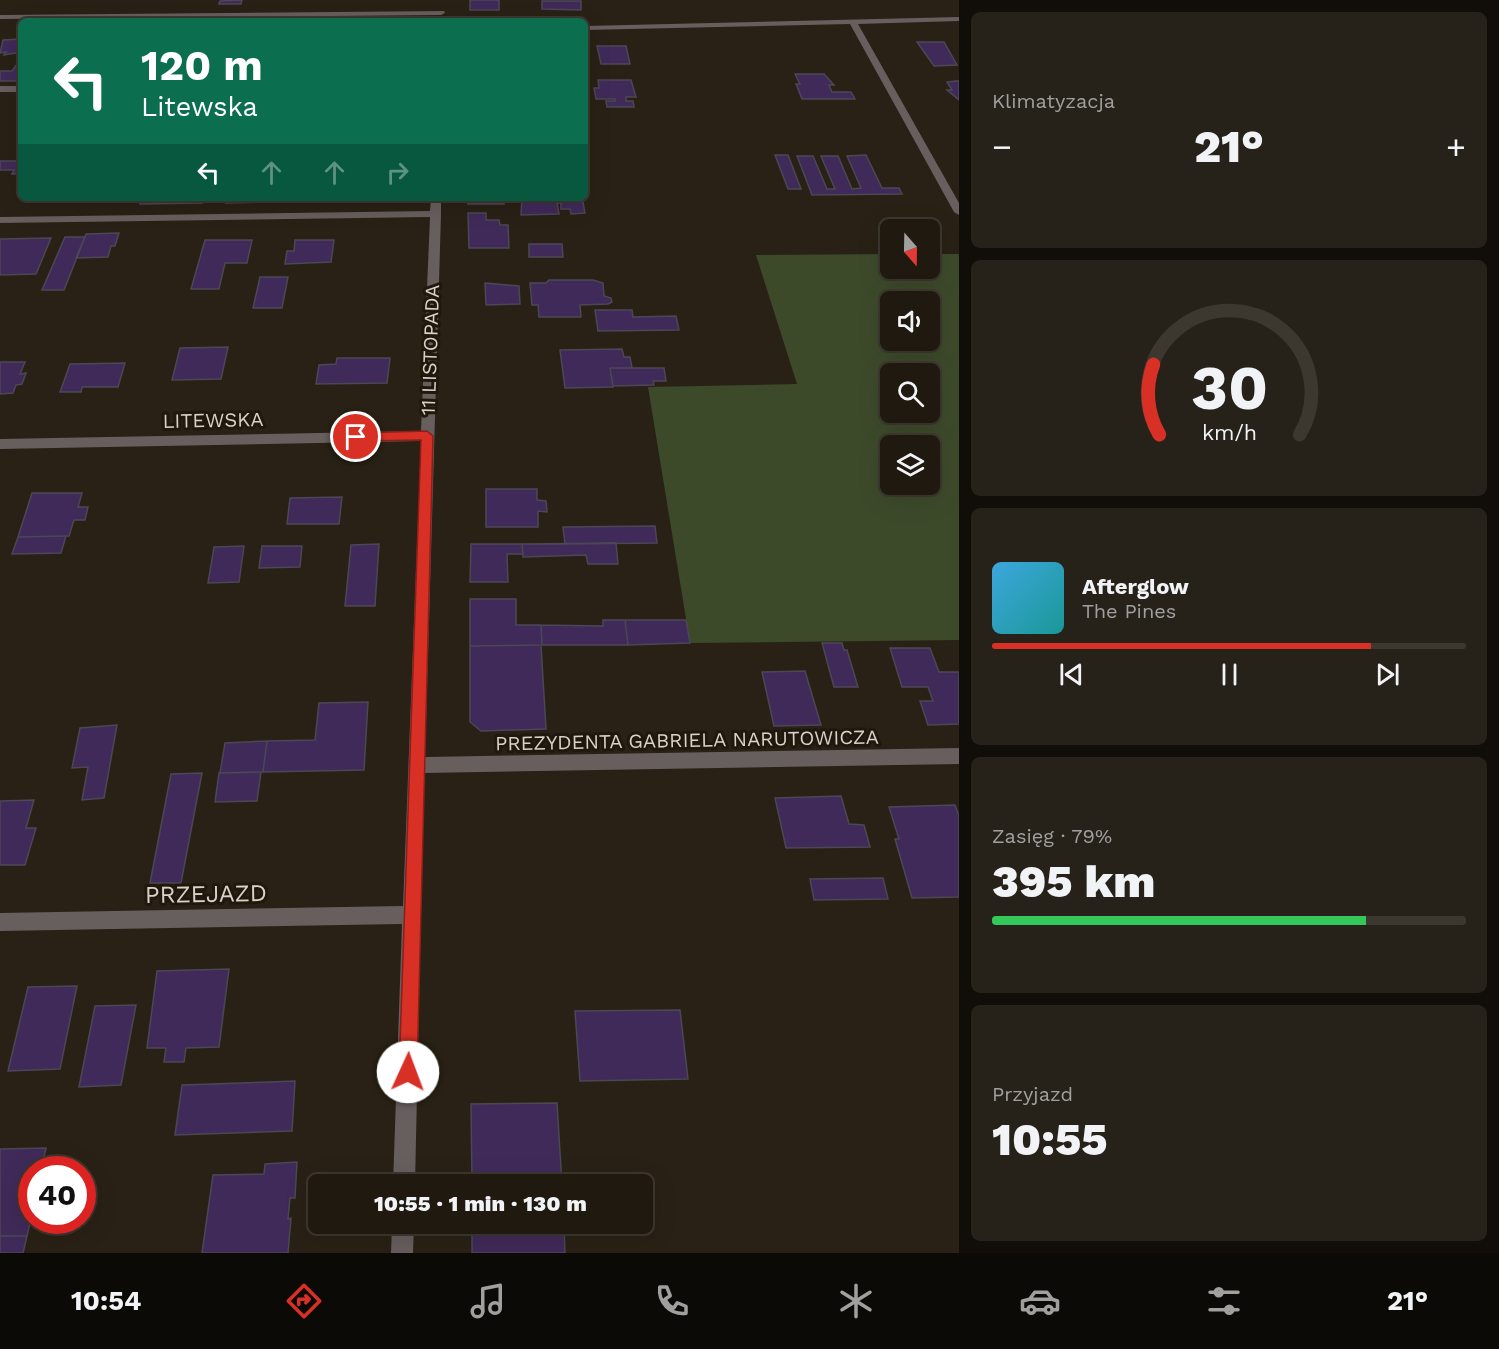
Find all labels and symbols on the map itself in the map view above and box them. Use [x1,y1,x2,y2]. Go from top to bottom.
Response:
north arrow [880,219,940,279]
street label: 11 LISTOPADA [416,284,444,416]
street label: LITEWSKA [162,407,264,433]
pin [330,411,381,462]
street label: PREZYDENTA GABRIELA NARUTOWICZA [495,725,879,755]
street label: PRZEJAZD [145,879,267,909]
position arrow [376,1040,440,1104]
speed limit sign: 40 [18,1156,96,1234]

